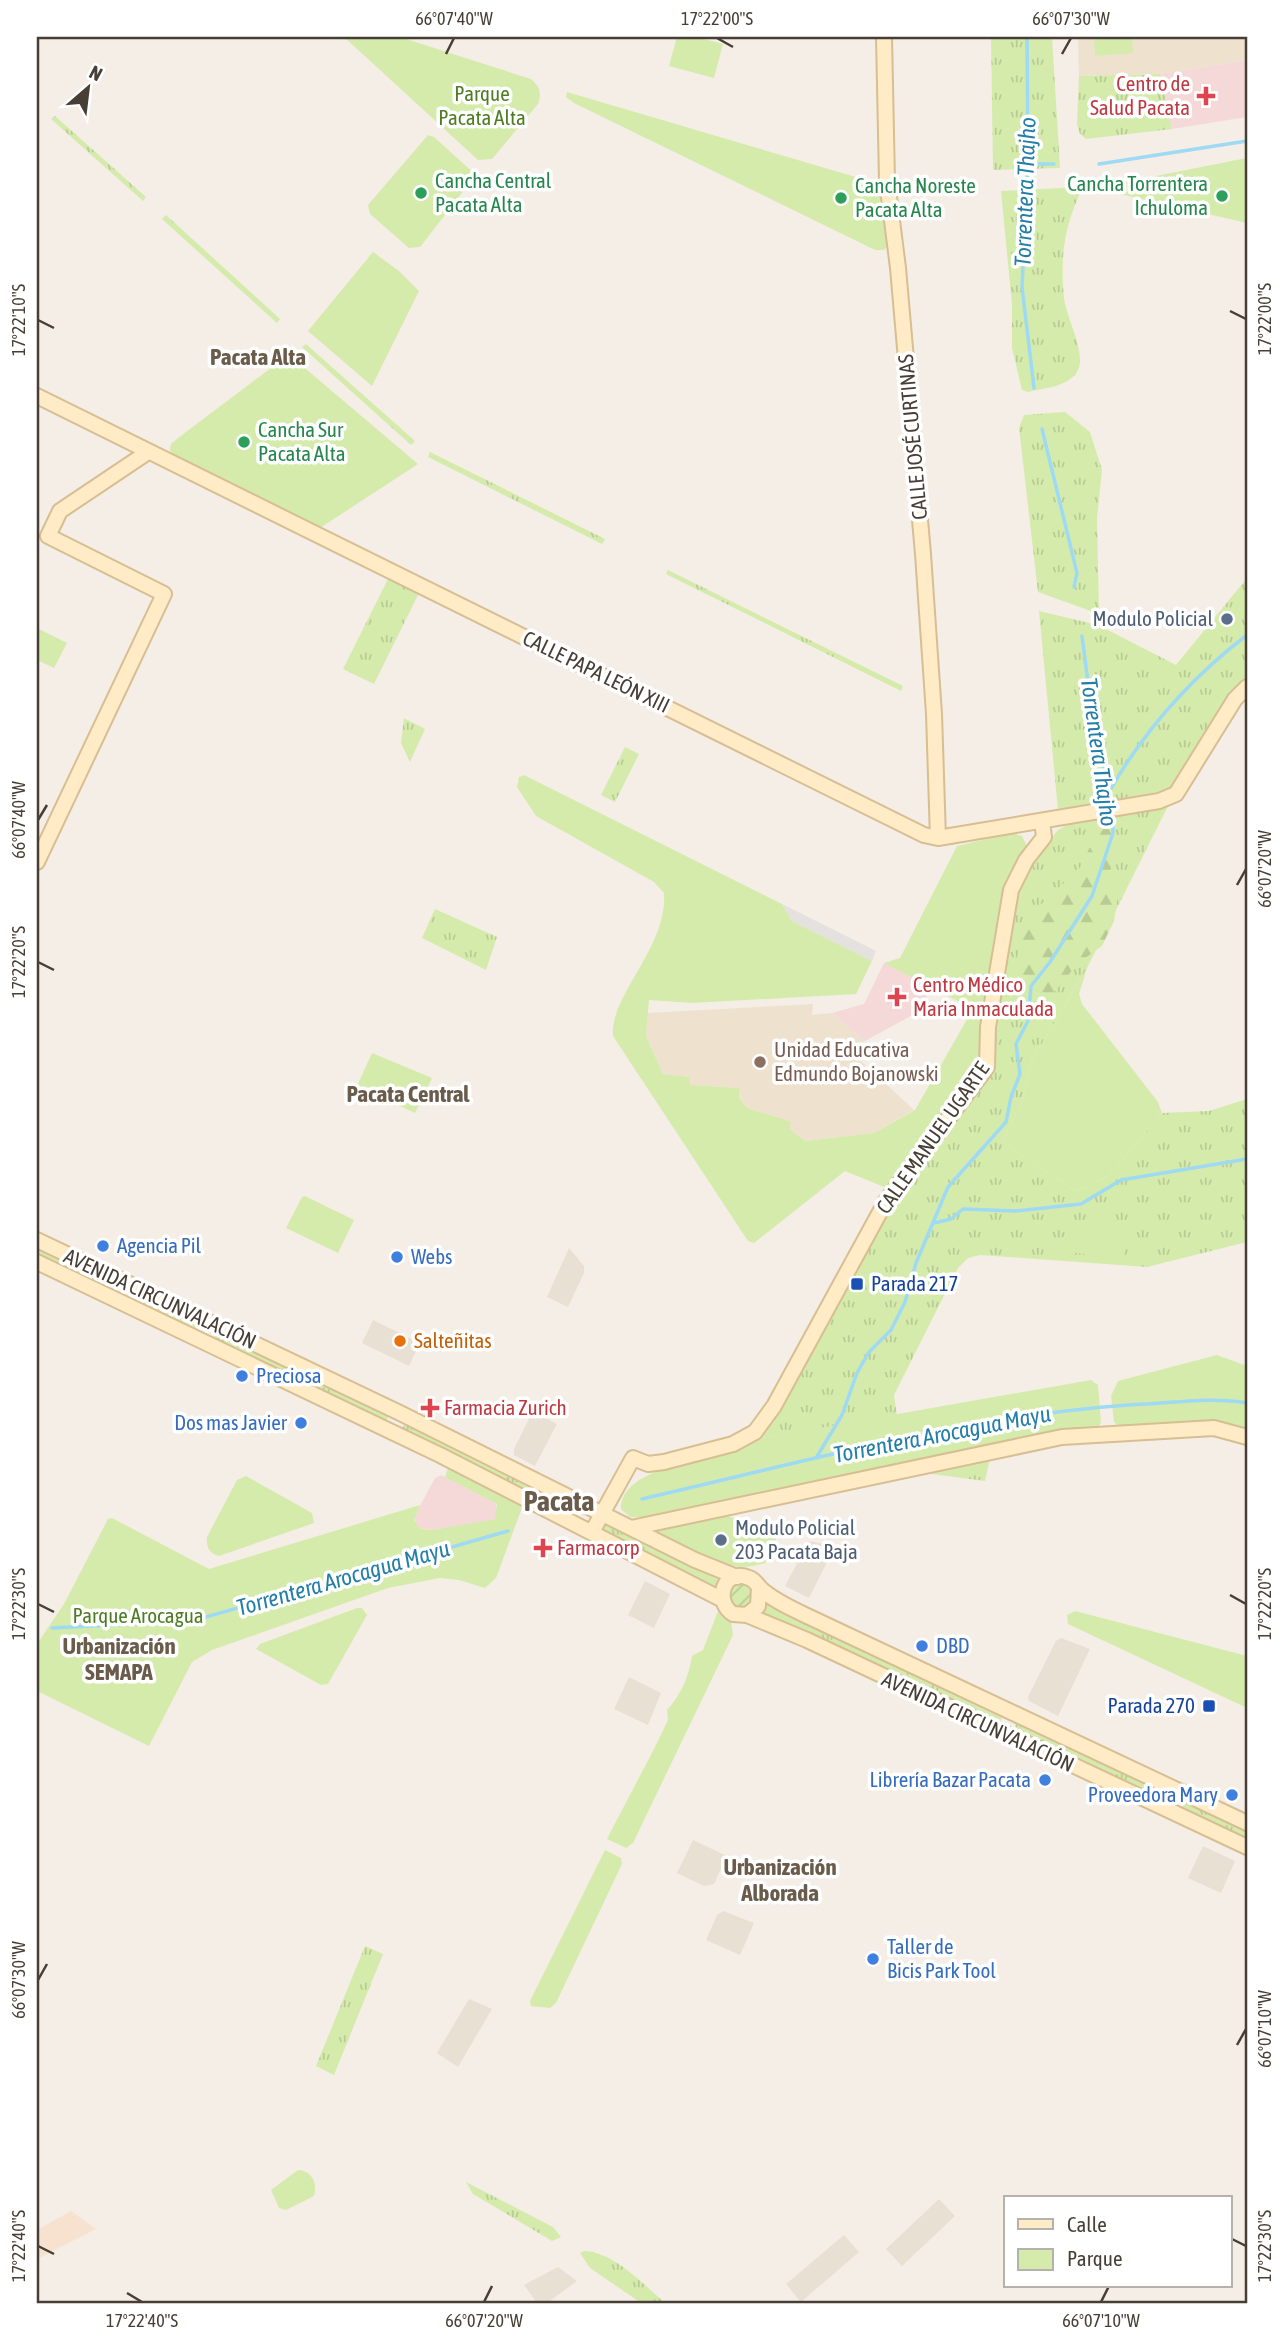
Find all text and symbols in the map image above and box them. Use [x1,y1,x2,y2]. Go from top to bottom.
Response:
text: 66°07'40"W [415,8,493,29]
text: 17°22'00"S [681,8,753,29]
text: 66°07'30"W [1032,8,1110,29]
north arrow [52,52,122,122]
text: N [86,61,106,85]
place label: Centro de Salud Pacata [1090,71,1190,119]
park label: Parque Pacata Alta [438,81,526,129]
marker: Centro de Salud Pacata [1196,86,1216,106]
water label: Torrentera Thajho [1009,117,1041,267]
place label: Cancha Central Pacata Alta [435,168,552,216]
place label: Cancha Torrentera Ichuloma [1067,171,1208,219]
place label: Cancha Noreste Pacata Alta [855,173,976,221]
marker: Cancha Central Pacata Alta [413,185,429,201]
marker: Cancha Torrentera Ichuloma [1214,188,1230,204]
marker: Cancha Noreste Pacata Alta [833,190,849,206]
text: 17°22'00"S [1254,283,1275,355]
text: 17°22'10"S [8,284,29,356]
district label: Pacata Alta [210,344,306,370]
street label: CALLE JOSÉ CURTINAS [893,353,931,521]
place label: Cancha Sur Pacata Alta [258,417,346,465]
marker: Cancha Sur Pacata Alta [236,434,252,450]
place label: Modulo Policial [1093,606,1213,630]
marker: Modulo Policial [1219,611,1235,627]
street label: CALLE PAPA LEÓN XIII [519,625,674,717]
water label: Torrentera Thajho [1076,676,1122,828]
text: 66°07'40"W [8,781,29,859]
text: 66°07'20"W [1254,830,1275,908]
text: 17°22'20"S [8,926,29,998]
place label: Centro Médico Maria Inmaculada [913,972,1054,1020]
marker: Centro Médico Maria Inmaculada [887,987,907,1007]
place label: Unidad Educativa Edmundo Bojanowski [774,1037,939,1085]
marker: Unidad Educativa Edmundo Bojanowski [752,1054,768,1070]
street label: CALLE MANUEL UGARTE [871,1057,993,1218]
district label: Pacata Central [347,1081,470,1107]
place label: Agencia Pil [117,1233,202,1257]
marker: Agencia Pil [95,1238,111,1254]
street label: AVENIDA CIRCUNVALACIÓN [61,1243,260,1353]
place label: Webs [411,1244,453,1268]
marker: Webs [389,1249,405,1265]
place label: Parada 217 [871,1271,958,1295]
marker: Parada 217 [849,1276,865,1292]
place label: Salteñitas [414,1328,492,1352]
marker: Salteñitas [392,1333,408,1349]
place label: Preciosa [256,1363,322,1387]
marker: Preciosa [234,1368,250,1384]
place label: Farmacia Zurich [444,1395,567,1419]
marker: Farmacia Zurich [422,1400,438,1416]
water label: Torrentera Arocagua Mayu [831,1400,1053,1468]
place label: Dos mas Javier [174,1410,288,1434]
marker: Dos mas Javier [293,1415,309,1431]
district label: Pacata [524,1485,594,1517]
place label: Modulo Policial 203 Pacata Baja [735,1515,858,1563]
marker: Modulo Policial 203 Pacata Baja [713,1532,729,1548]
water label: Torrentera Arocagua Mayu [233,1535,453,1621]
place label: Farmacorp [557,1535,640,1559]
marker: Farmacorp [535,1540,551,1556]
text: 17°22'30"S [8,1568,29,1640]
text: 17°22'20"S [1254,1568,1275,1640]
park label: Parque Arocagua [72,1603,204,1627]
district label: Urbanización SEMAPA [62,1633,176,1685]
place label: DBD [936,1633,969,1657]
marker: DBD [914,1638,930,1654]
street label: AVENIDA CIRCUNVALACIÓN [879,1666,1078,1776]
place label: Parada 270 [1108,1693,1195,1717]
marker: Parada 270 [1201,1698,1217,1714]
place label: Librería Bazar Pacata [870,1767,1031,1791]
marker: Librería Bazar Pacata [1037,1772,1053,1788]
place label: Proveedora Mary [1088,1782,1218,1806]
marker: Proveedora Mary [1224,1787,1240,1803]
district label: Urbanización Alborada [723,1854,837,1906]
place label: Taller de Bicis Park Tool [887,1934,996,1982]
text: 66°07'30"W [8,1941,29,2019]
marker: Taller de Bicis Park Tool [865,1951,881,1967]
text: 66°07'10"W [1254,1990,1275,2068]
legend [1004,2196,1232,2288]
text: 17°22'40"S [8,2210,29,2282]
text: 17°22'30"S [1254,2210,1275,2282]
text: Calle [1067,2212,1107,2236]
text: Parque [1067,2246,1122,2270]
text: 17°22'40"S [106,2310,178,2331]
text: 66°07'20"W [445,2310,523,2331]
text: 66°07'10"W [1062,2310,1140,2331]

